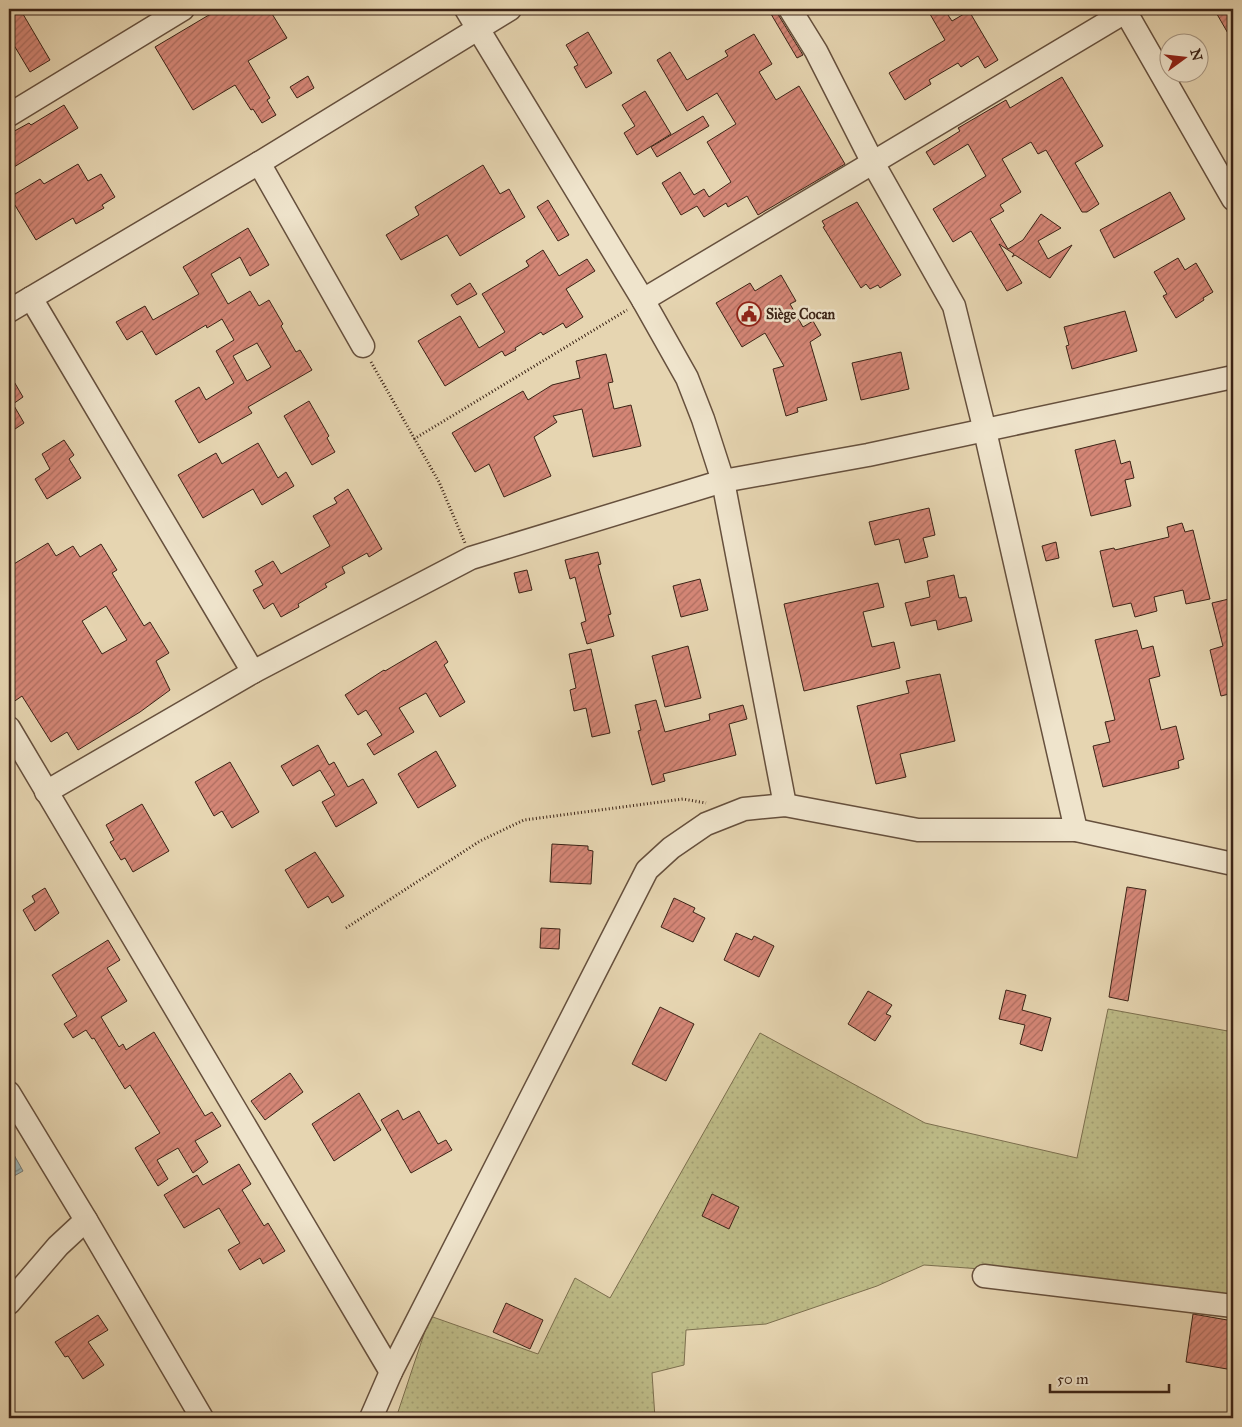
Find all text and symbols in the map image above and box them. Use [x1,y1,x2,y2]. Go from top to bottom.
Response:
north arrow [1160,32,1210,82]
text: N [1186,47,1206,63]
public building icon: Siège Cocan [736,301,762,327]
place label: Siège Cocan [766,306,836,324]
scale bar [1050,1362,1168,1394]
text: 50 m [1057,1370,1089,1388]

